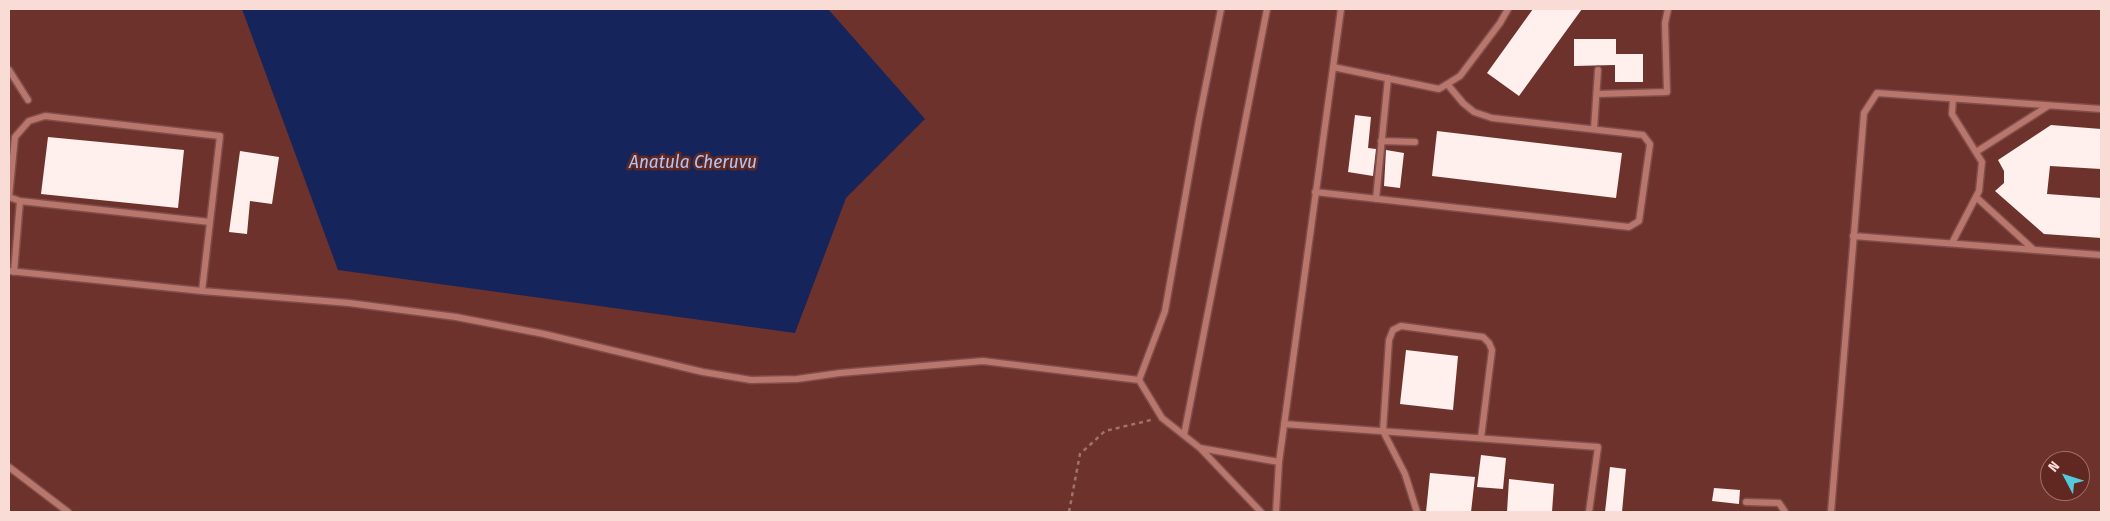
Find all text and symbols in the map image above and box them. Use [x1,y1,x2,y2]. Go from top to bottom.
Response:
water label: Anatula Cheruvu [629,152,757,174]
north arrow [2040,451,2090,501]
text: N [2045,458,2063,475]

